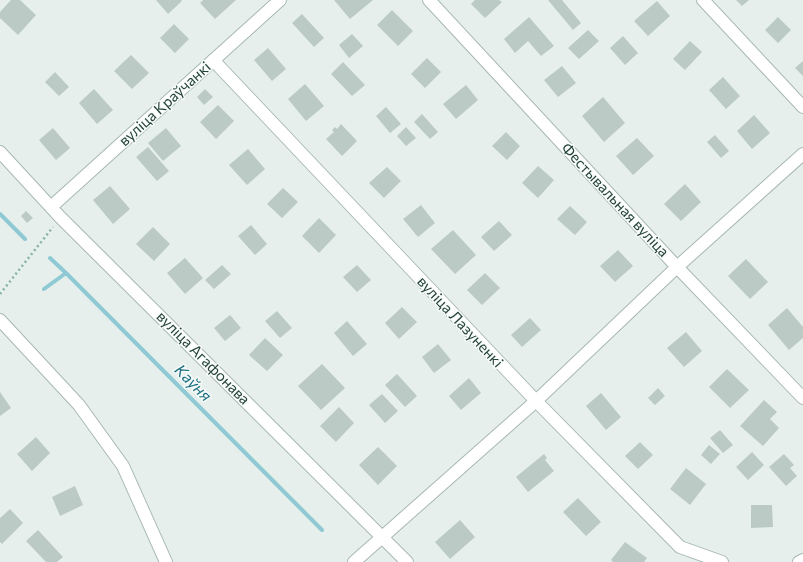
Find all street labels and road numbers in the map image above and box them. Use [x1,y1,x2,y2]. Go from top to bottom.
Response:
street label: вуліца Краўчанкі [115,58,215,150]
street label: Фестывальная вуліца [557,139,673,261]
street label: вуліца Лазуненкі [413,273,507,371]
street label: вуліца Агафонава [153,308,253,408]

